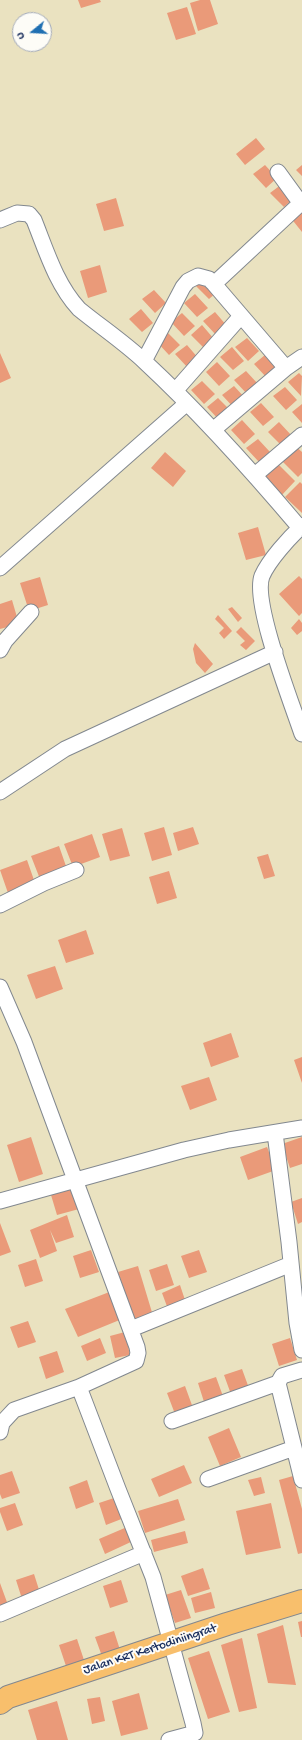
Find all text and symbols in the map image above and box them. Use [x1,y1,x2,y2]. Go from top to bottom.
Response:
north arrow [12,12,52,52]
text: U [15,31,28,40]
street label: Jalan KRT Kertodiniingrat [82,1621,218,1679]

